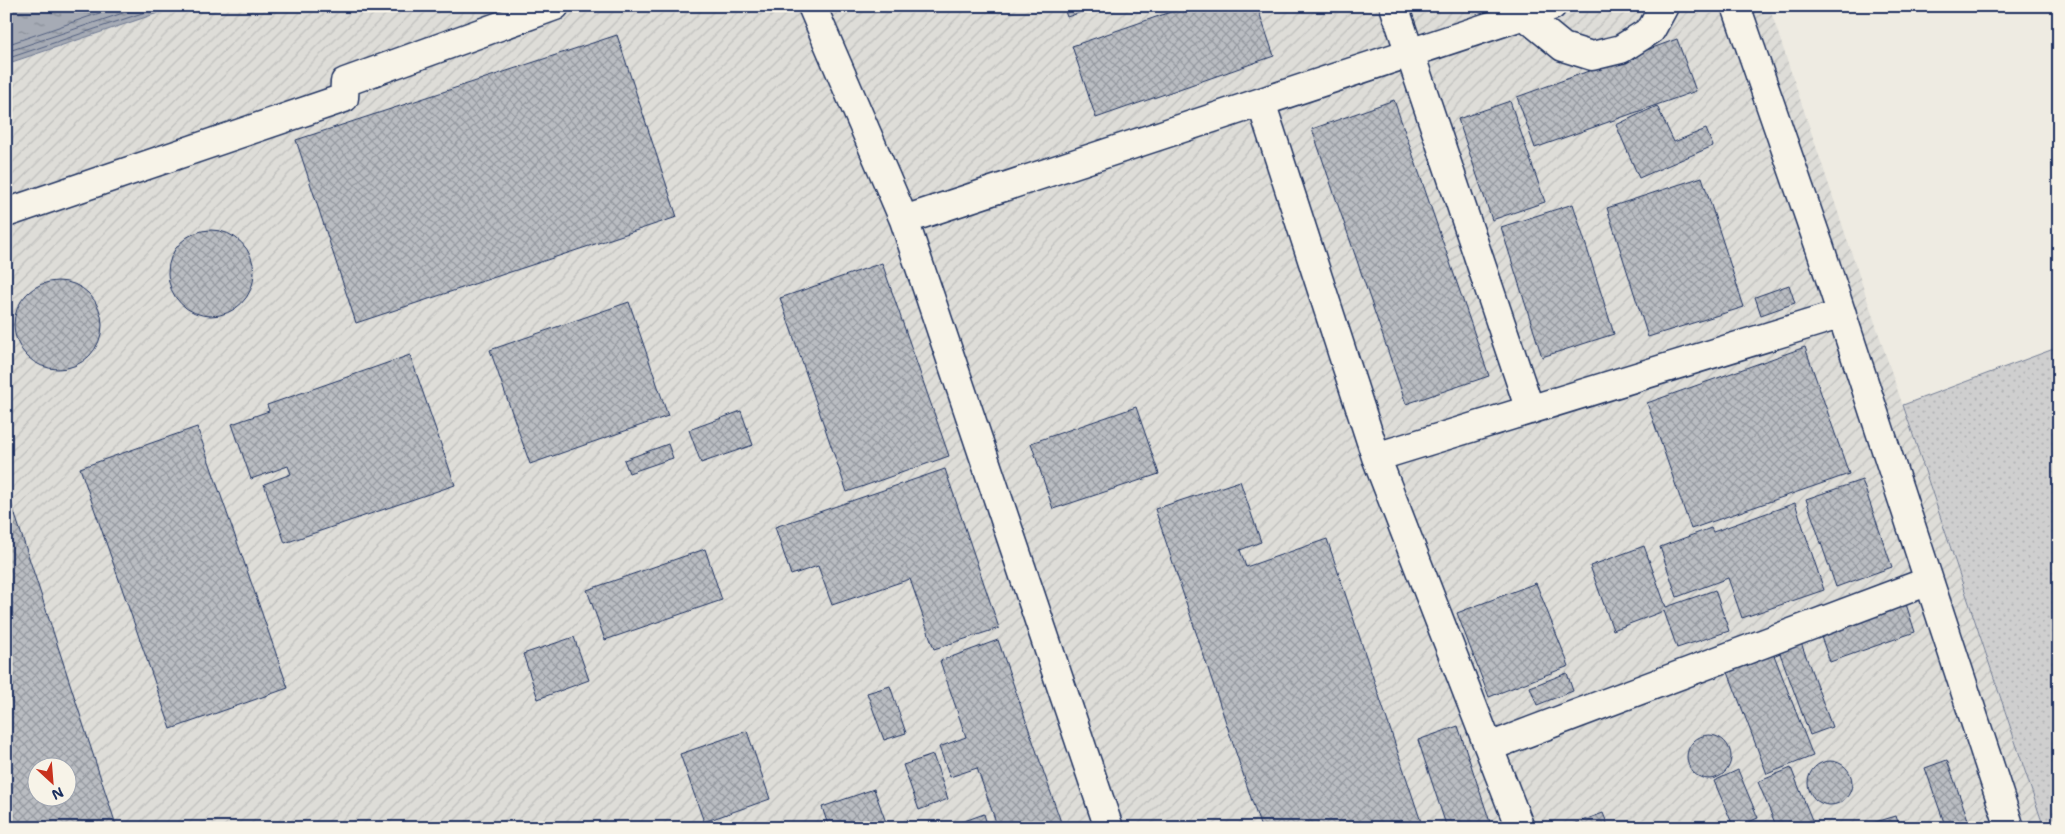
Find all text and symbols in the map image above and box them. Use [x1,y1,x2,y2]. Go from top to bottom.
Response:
north arrow [28,756,78,806]
text: N [49,783,67,804]

